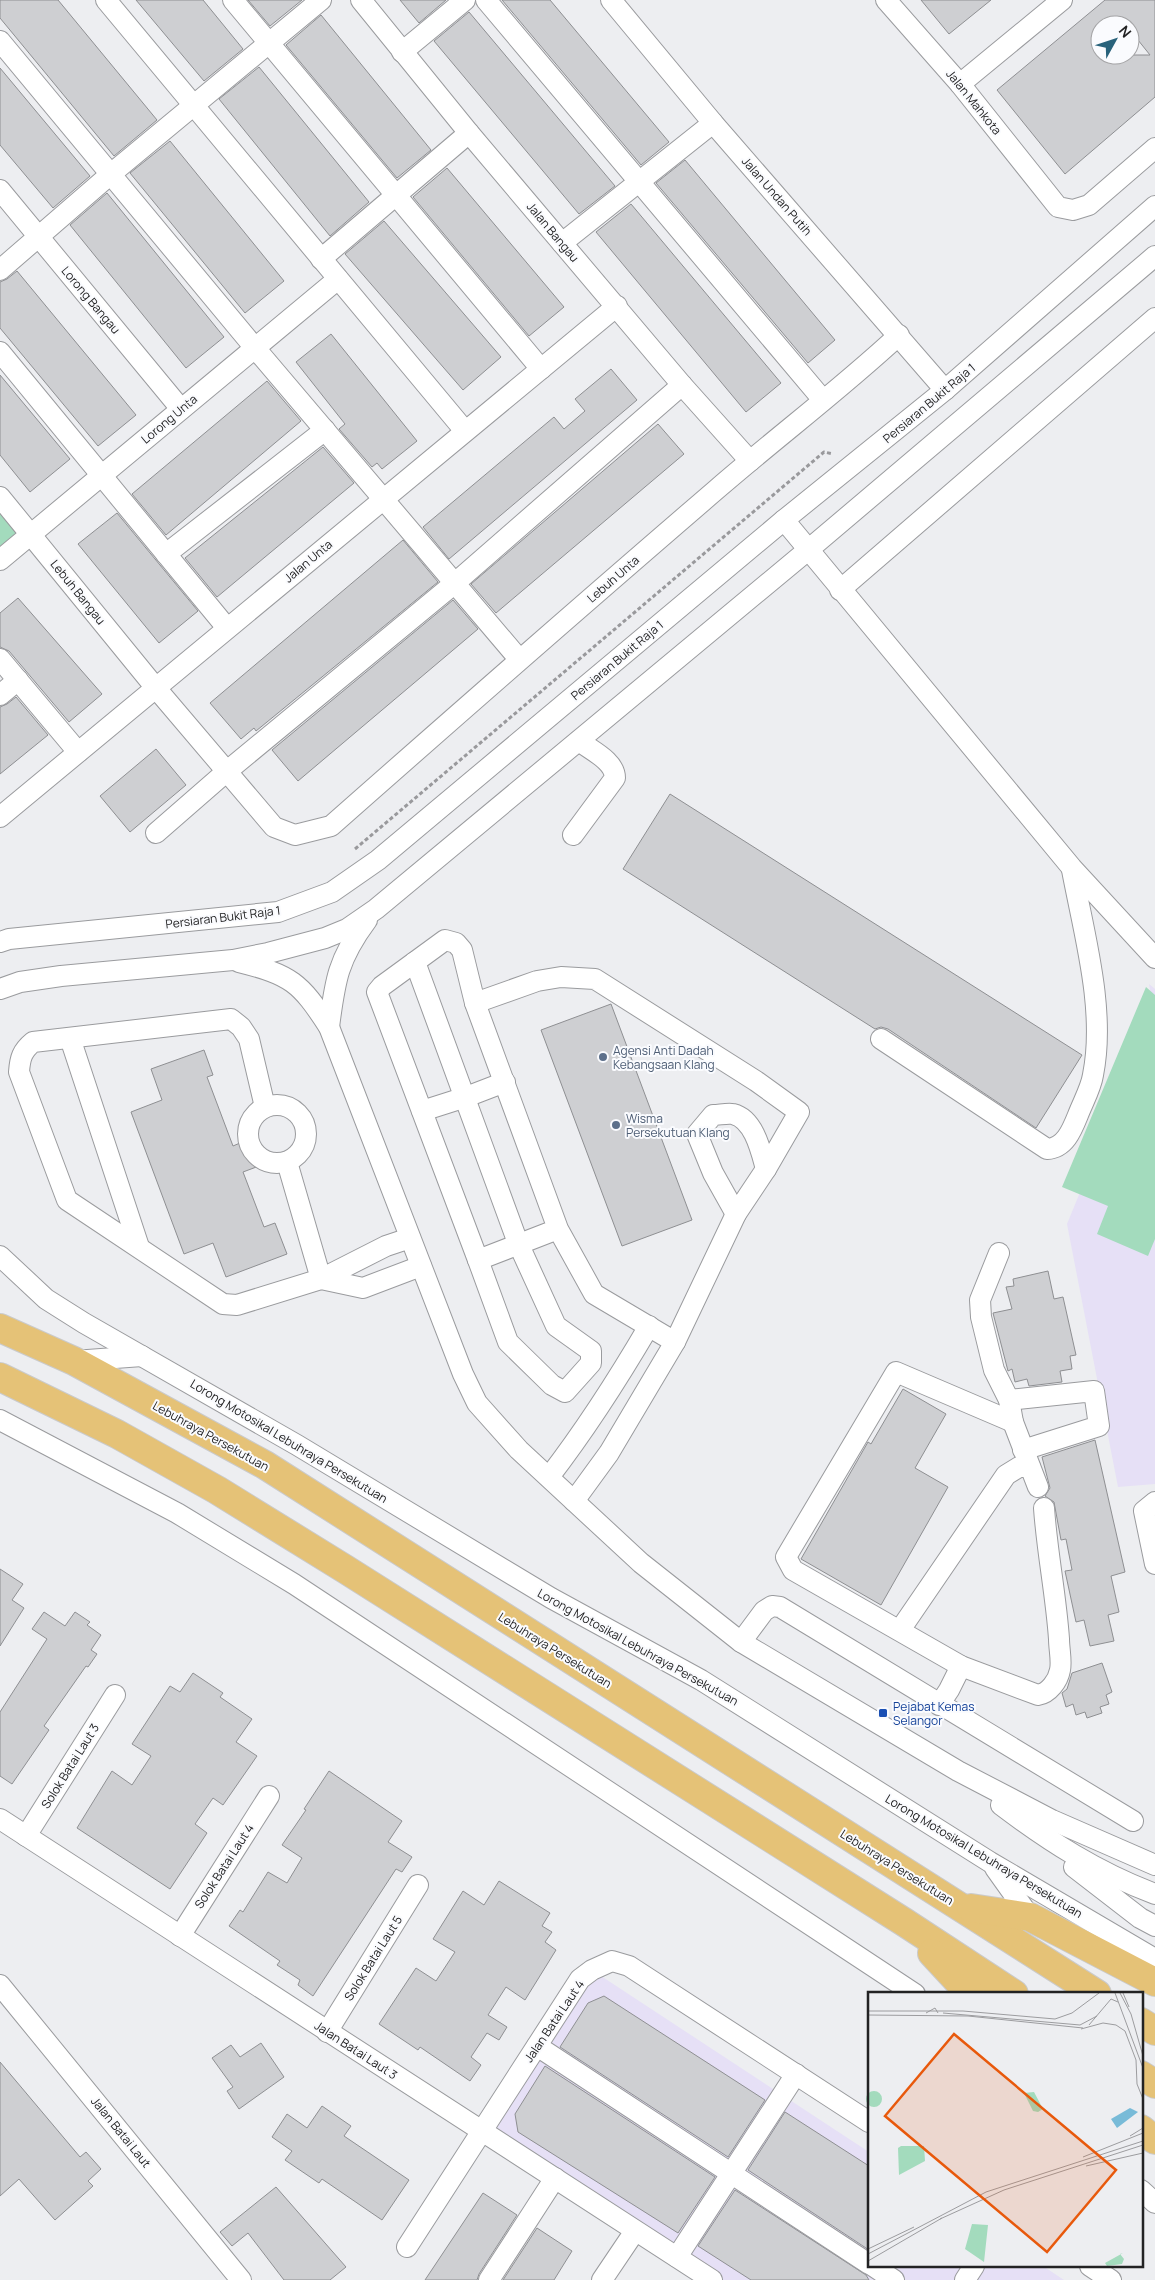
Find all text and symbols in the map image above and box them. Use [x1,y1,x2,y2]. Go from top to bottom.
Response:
north arrow [1090,15,1140,65]
text: N [1115,21,1136,41]
street label: Jalan Mahkota [942,66,1006,138]
street label: Jalan Undan Putih [738,153,816,239]
street label: Jalan Bangau [523,198,583,266]
street label: Lorong Bangau [58,263,124,337]
street label: Persiaran Bukit Raja 1 [879,359,979,447]
street label: Lorong Unta [137,391,201,447]
street label: Jalan Unta [280,536,336,586]
street label: Lebuh Unta [583,552,643,606]
street label: Lebuh Bangau [47,556,109,628]
street label: Persiaran Bukit Raja 1 [567,616,667,704]
street label: Persiaran Bukit Raja 1 [164,902,282,932]
place label: Agensi Anti Dadah Kebangsaan Klang [613,1042,715,1073]
marker: Agensi Anti Dadah Kebangsaan Klang [597,1051,609,1063]
place label: Wisma Persekutuan Klang [626,1110,730,1141]
marker: Wisma Persekutuan Klang [610,1119,622,1131]
street label: Lorong Motosikal Lebuhraya Persekutuan [187,1375,391,1507]
street label: Lebuhraya Persekutuan [150,1397,272,1475]
street label: Lorong Motosikal Lebuhraya Persekutuan [535,1586,741,1708]
street label: Lebuhraya Persekutuan [496,1609,614,1691]
place label: Pejabat Kemas Selangor [893,1698,975,1729]
marker: Pejabat Kemas Selangor [877,1707,889,1719]
street label: Solok Batai Laut 3 [37,1720,103,1812]
street label: Lorong Motosikal Lebuhraya Persekutuan [883,1791,1085,1921]
street label: Solok Batai Laut 4 [190,1820,258,1912]
street label: Lebuhraya Persekutuan [838,1826,956,1908]
street label: Solok Batai Laut 5 [340,1912,406,2004]
street label: Jalan Batai Laut 4 [520,1976,588,2066]
inset map [868,1992,1142,2268]
street label: Jalan Batai Laut 3 [311,2017,401,2083]
street label: Jalan Batai Laut [87,2093,155,2171]

